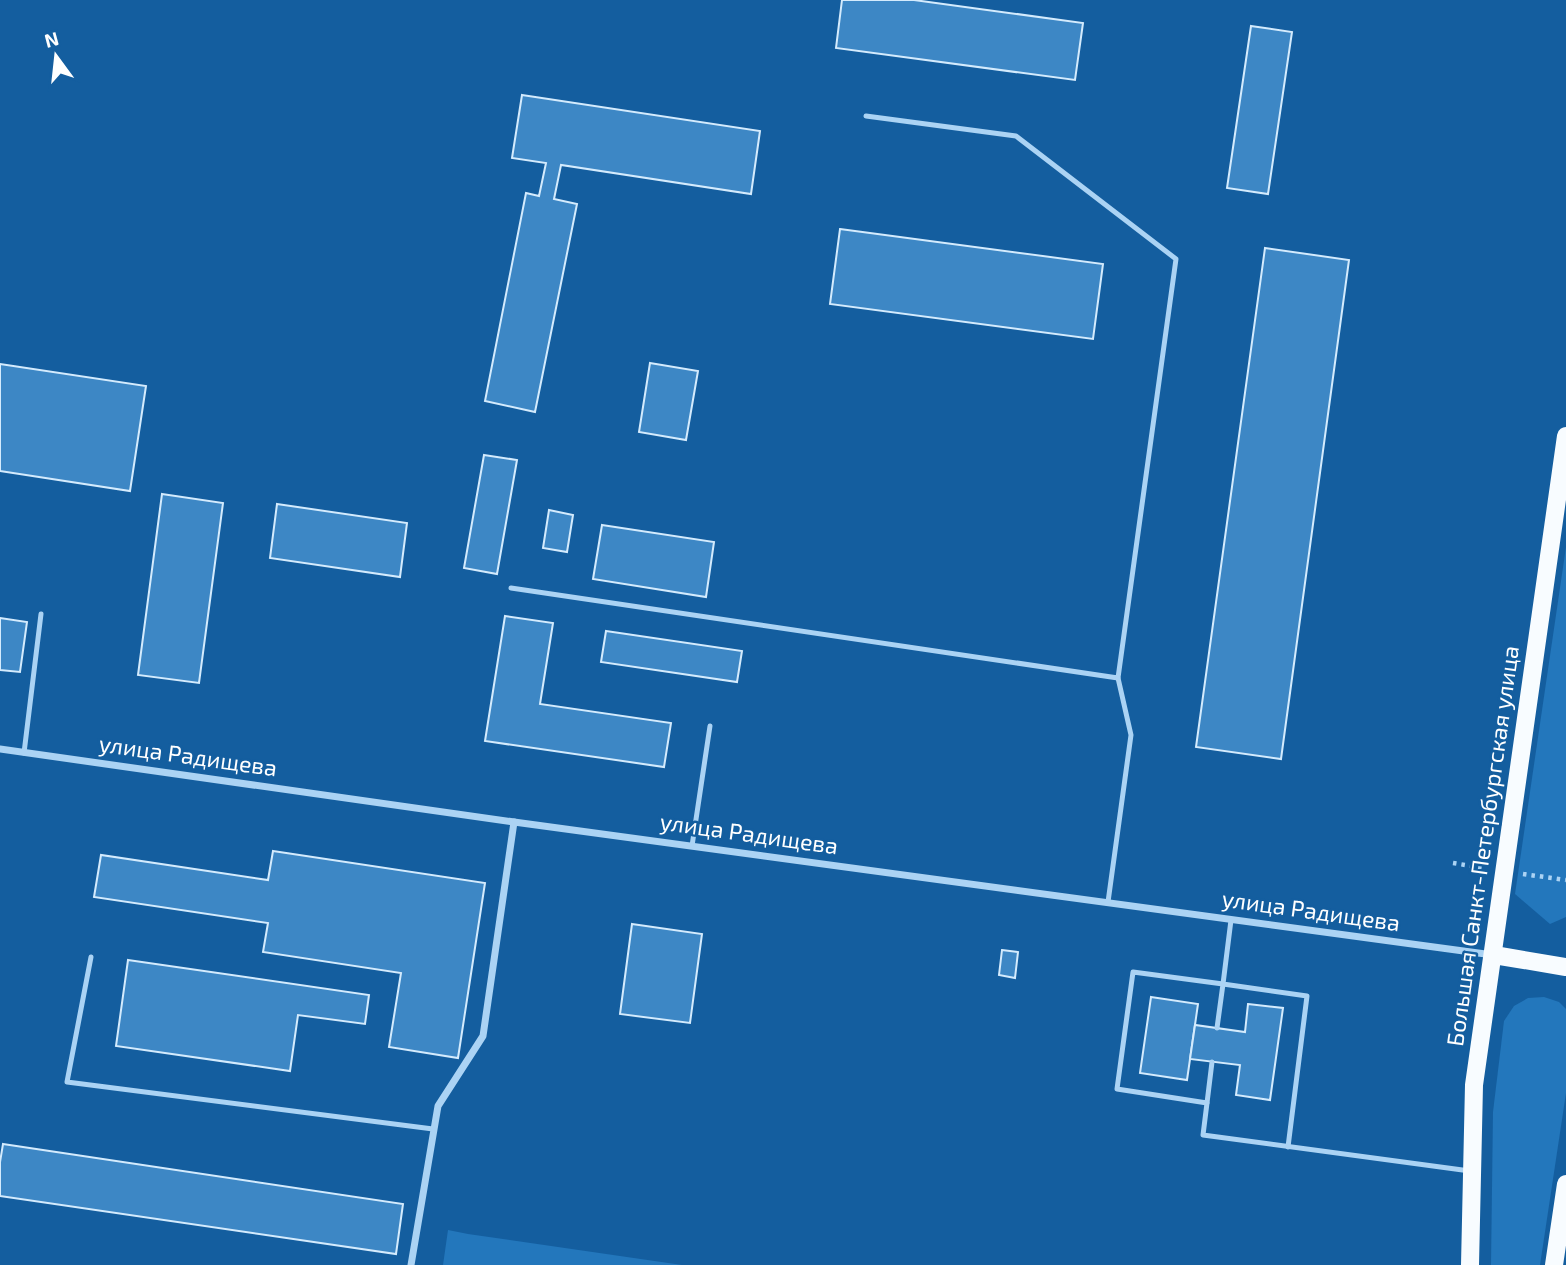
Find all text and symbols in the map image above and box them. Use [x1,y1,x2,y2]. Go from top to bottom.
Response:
north arrow [21,21,91,91]
text: N [42,26,61,52]
street label: Большая Санкт-Петербургская улица [1440,644,1525,1048]
street label: улица Радищева [97,729,279,782]
street label: улица Радищева [658,807,840,860]
street label: улица Радищева [1220,884,1402,937]

